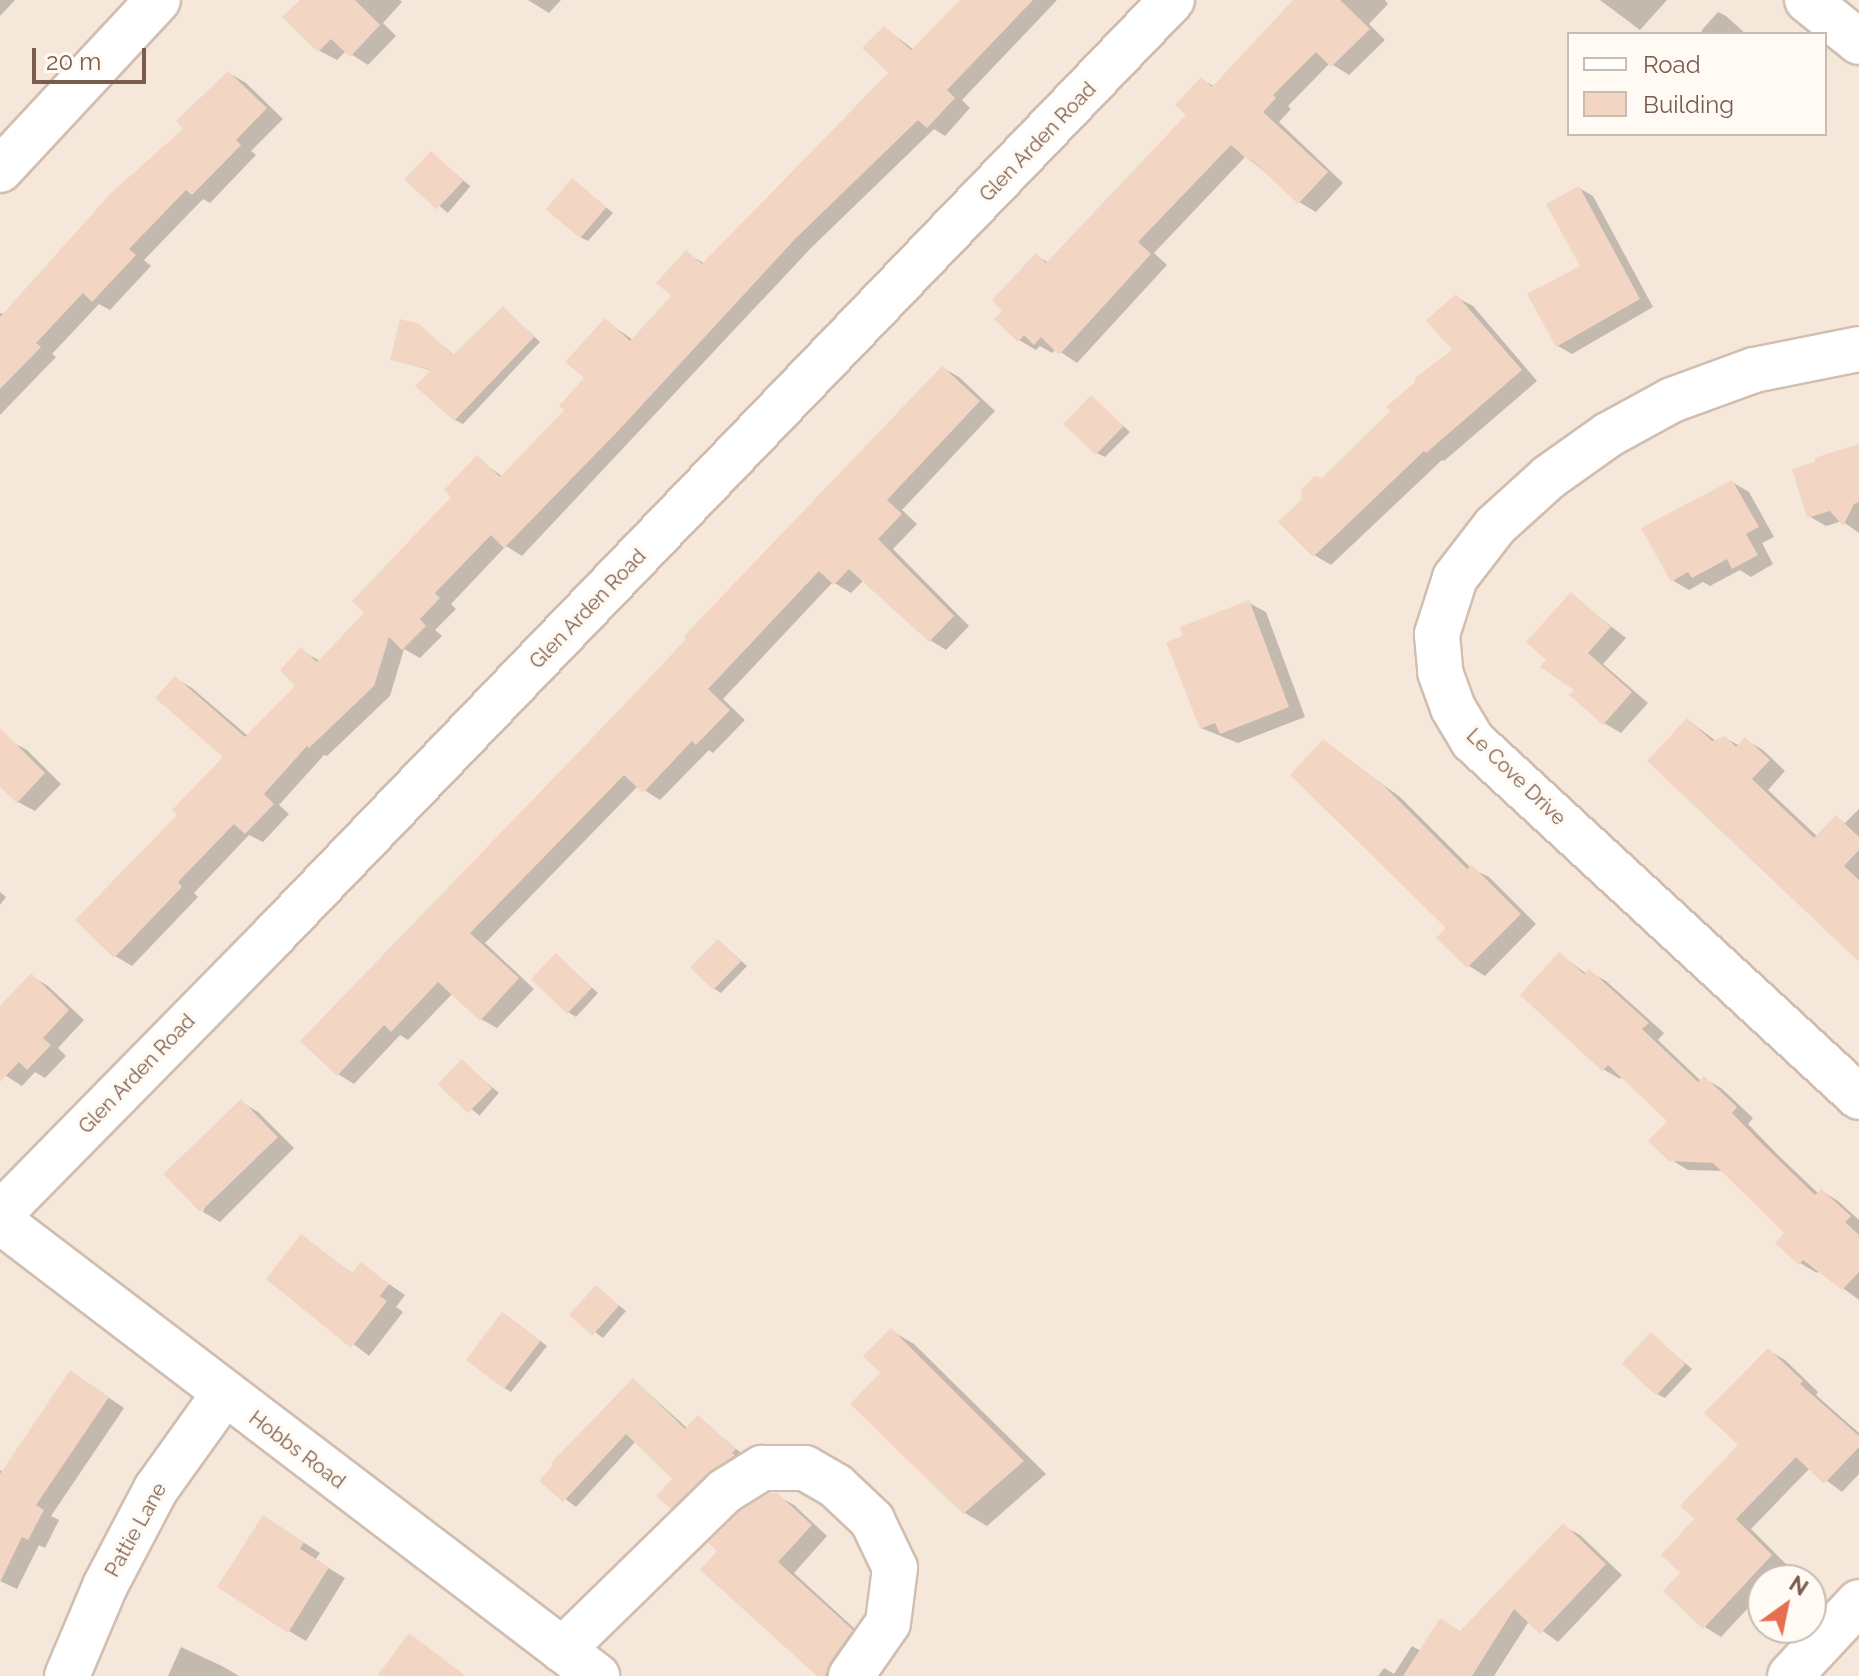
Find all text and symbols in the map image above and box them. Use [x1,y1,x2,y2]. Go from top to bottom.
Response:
scale bar [36,32,150,82]
legend [1567,32,1827,136]
text: 20 m [46,47,101,76]
text: Road [1643,50,1701,79]
street label: Glen Arden Road [975,77,1101,207]
text: Building [1643,90,1734,119]
street label: Glen Arden Road [525,544,651,674]
street label: Le Cove Drive [1461,724,1571,830]
street label: Glen Arden Road [74,1009,200,1139]
street label: Hobbs Road [244,1406,350,1494]
street label: Pattie Lane [100,1479,172,1581]
north arrow [1747,1564,1827,1644]
text: N [1785,1570,1813,1601]

